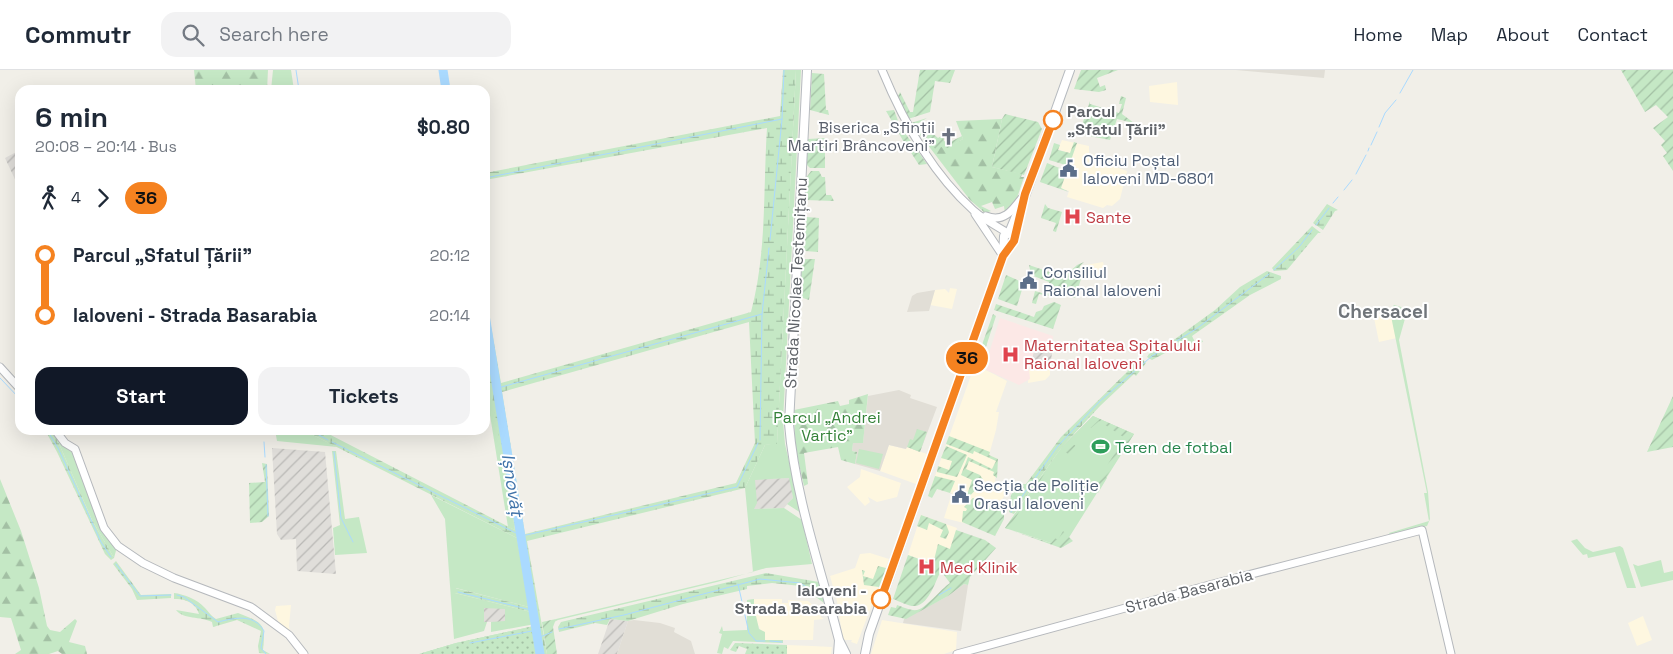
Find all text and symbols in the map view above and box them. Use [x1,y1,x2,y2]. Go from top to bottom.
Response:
search box [161,12,511,57]
text: Commutr [25,19,131,50]
icon: search [179,21,207,49]
text: Search here [219,22,329,47]
text: Home [1354,23,1403,46]
text: Map [1431,23,1468,46]
text: About [1496,23,1550,46]
text: Contact [1578,23,1648,46]
text: 6 min [35,99,108,135]
place label: Parcul „Sfatul Țării” [1067,101,1166,140]
marker: Parcul „Sfatul Țării” [1043,110,1063,130]
text: $0.80 [417,115,470,140]
place label: Biserica „Sfinții Martiri Brâncoveni” [788,117,935,156]
church icon: Biserica „Sfinții Martiri Brâncoveni” [939,126,959,146]
text: 20:08 – 20:14 · Bus [35,136,177,157]
place label: Oficiu Poștal Ialoveni MD-6801 [1083,150,1214,189]
public building icon: Oficiu Poștal Ialoveni MD-6801 [1059,159,1079,179]
street label: Strada Nicolae Testemițanu [780,177,812,389]
icon: walk [35,184,63,212]
icon: forward [89,184,117,212]
text: 36 [135,186,157,209]
text: 4 [71,187,81,208]
hospital icon: Sante [1062,207,1082,227]
place label: Sante [1086,207,1131,228]
text: Parcul „Sfatul Țării” [73,243,252,268]
text: 20:12 [430,245,470,266]
place label: Consiliul Raional Ialoveni [1043,262,1161,301]
public building icon: Consiliul Raional Ialoveni [1019,271,1039,291]
district label: Chersacel [1338,299,1428,324]
text: Ialoveni - Strada Basarabia [73,303,317,328]
text: 20:14 [429,305,470,326]
place label: Maternitatea Spitalului Raional Ialoveni [1024,335,1201,374]
line badge: 36 [944,342,990,374]
hospital icon: Maternitatea Spitalului Raional Ialoveni [1000,344,1020,364]
text: 36 [956,346,978,369]
button: Start [35,367,248,425]
button: Tickets [258,367,470,425]
park label: Parcul „Andrei Vartic” [773,407,881,446]
sports icon: Teren de fotbal [1091,437,1111,457]
place label: Teren de fotbal [1115,437,1232,458]
water label: Ișnovăț [497,452,530,520]
place label: Secția de Poliție Orașul Ialoveni [974,475,1099,514]
public building icon: Secția de Poliție Orașul Ialoveni [950,484,970,504]
hospital icon: Med Klinik [916,557,936,577]
place label: Med Klinik [940,557,1018,578]
street label: Strada Basarabia [1123,564,1255,618]
place label: Ialoveni - Strada Basarabia [735,580,867,619]
marker: Ialoveni - Strada Basarabia [871,589,891,609]

